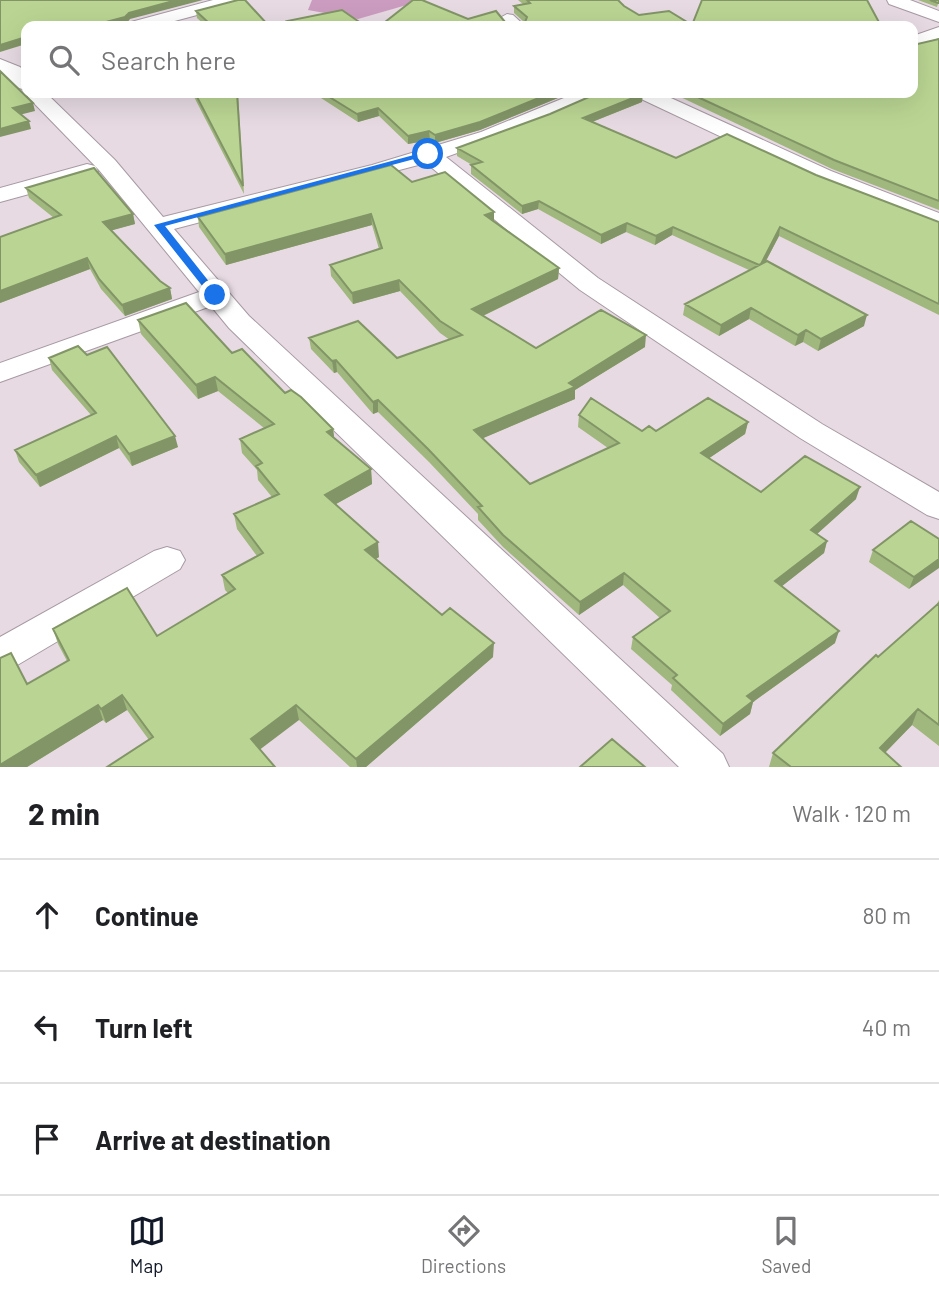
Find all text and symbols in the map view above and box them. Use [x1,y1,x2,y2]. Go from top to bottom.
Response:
search box [21,21,918,98]
icon: search [45,41,83,79]
text: Search here [101,44,236,75]
route start [412,138,443,169]
route end [199,279,230,310]
text: 2 min [28,795,100,831]
text: Walk · 120 m [792,799,911,827]
icon: ahead [28,896,66,934]
text: Continue [95,900,199,931]
text: 80 m [862,901,911,929]
icon: left [28,1008,66,1046]
text: Turn left [95,1012,193,1043]
text: 40 m [862,1013,911,1041]
icon: arrive [28,1120,66,1158]
text: Arrive at destination [95,1124,331,1155]
tab: Map [128,1212,166,1277]
tab: Directions [421,1212,506,1277]
tab: Saved [761,1212,811,1277]

